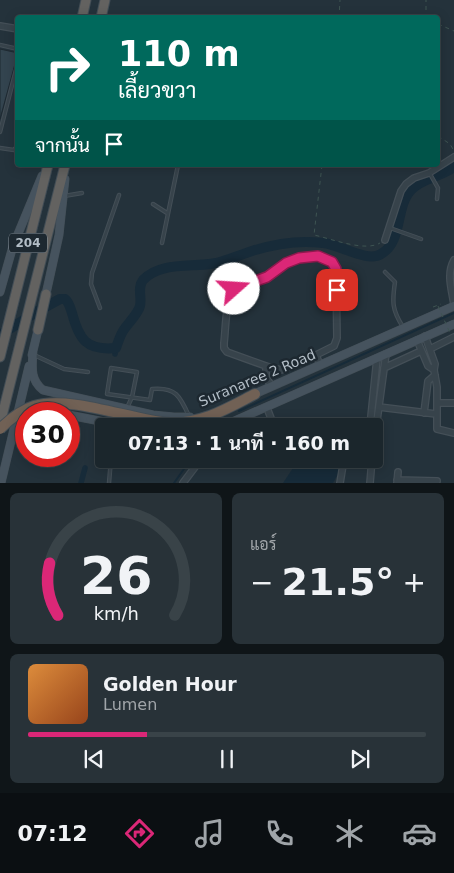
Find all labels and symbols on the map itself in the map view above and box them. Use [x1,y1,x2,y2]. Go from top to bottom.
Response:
road number: 204 [9,234,47,252]
position arrow [207,262,259,314]
pin [316,269,358,311]
street label: Suranaree 2 Road [196,346,318,410]
speed limit sign: 30 [15,402,80,467]

